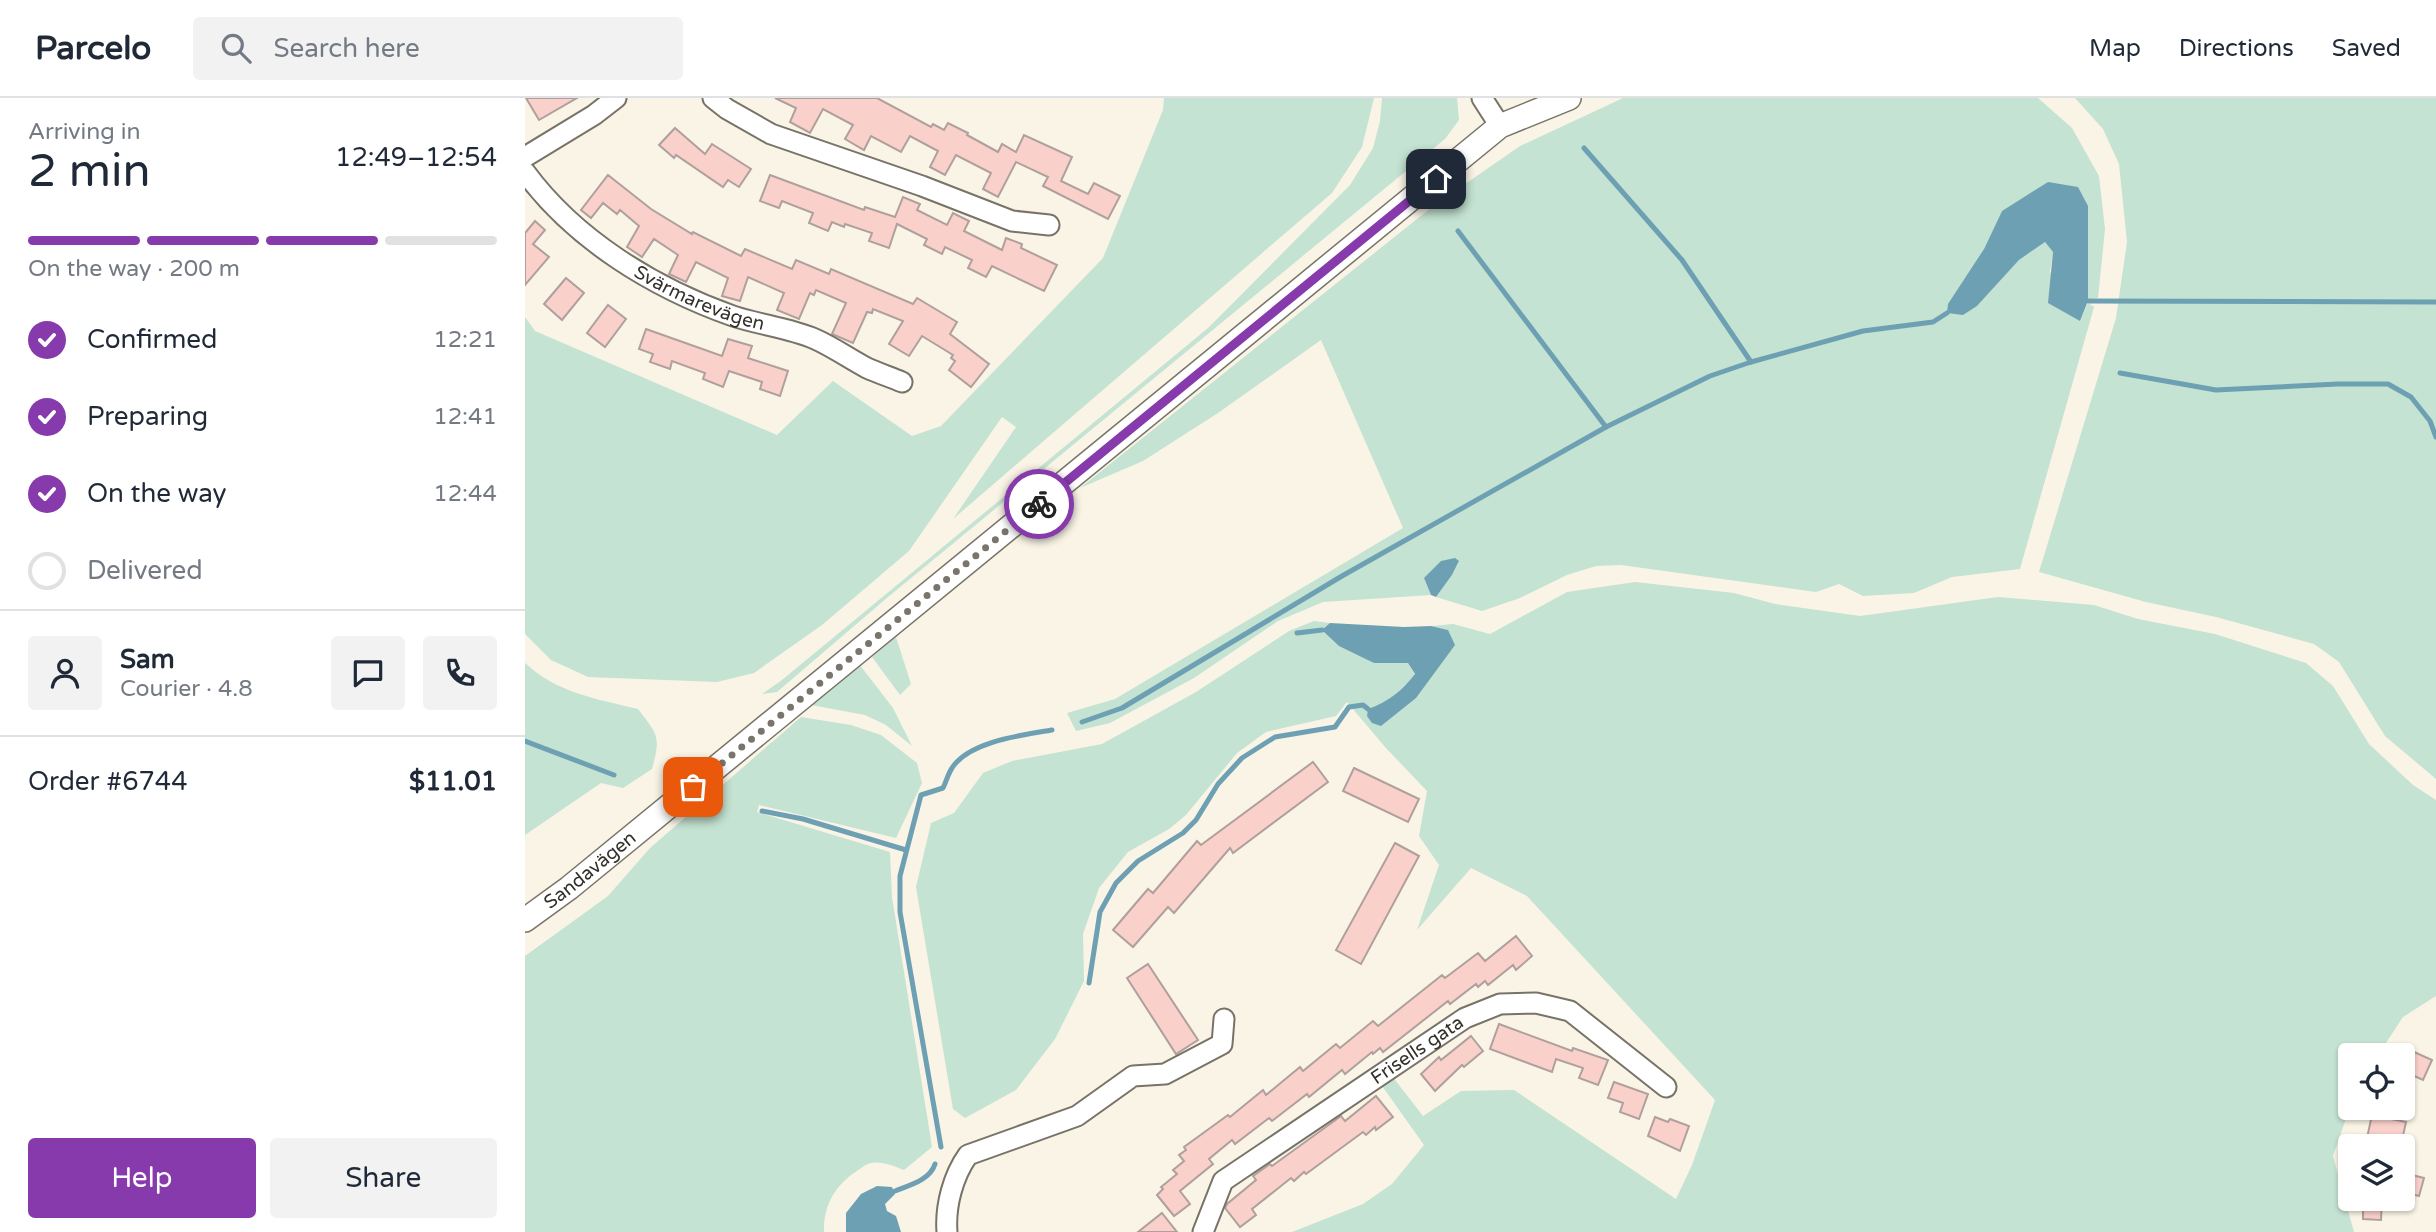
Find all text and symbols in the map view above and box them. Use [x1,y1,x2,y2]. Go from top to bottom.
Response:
search box [193,17,683,80]
text: Parcelo [35,29,151,68]
icon: search [217,29,255,67]
text: Search here [273,33,420,64]
text: Map [2089,34,2141,63]
text: Directions [2179,34,2294,63]
text: Saved [2332,34,2401,63]
text: Arriving in [28,118,141,146]
text: 12:49–12:54 [335,142,497,173]
text: 2 min [28,144,151,199]
pin [1406,149,1466,209]
icon: home [1417,160,1455,198]
text: On the way · 200 m [28,255,240,283]
street label: Svärmarevägen [630,261,767,335]
icon: check [28,321,66,359]
text: Confirmed [87,324,217,355]
text: 12:21 [433,326,497,354]
icon: check [28,398,66,436]
text: Preparing [87,401,208,432]
text: 12:41 [433,403,497,431]
courier [1004,469,1074,539]
icon: check [28,475,66,513]
text: On the way [87,478,227,509]
text: 12:44 [433,480,497,508]
icon: bike [1020,485,1058,523]
text: Delivered [87,555,203,586]
button: person [28,636,102,710]
button: chat [331,636,405,710]
button: phone [423,636,497,710]
text: Sam [120,644,175,675]
text: Courier · 4.8 [120,675,253,703]
pin [663,757,723,817]
text: Order #6744 [28,766,188,797]
text: $11.01 [409,766,497,797]
icon: bag [674,768,712,806]
street label: Sandavägen [540,827,640,913]
street label: Frisells gata [1367,1011,1468,1089]
map controls [2338,1043,2415,1211]
button: locate [2338,1043,2415,1120]
button: layers [2338,1134,2415,1211]
button: Help [28,1138,256,1218]
button: Share [270,1138,497,1218]

